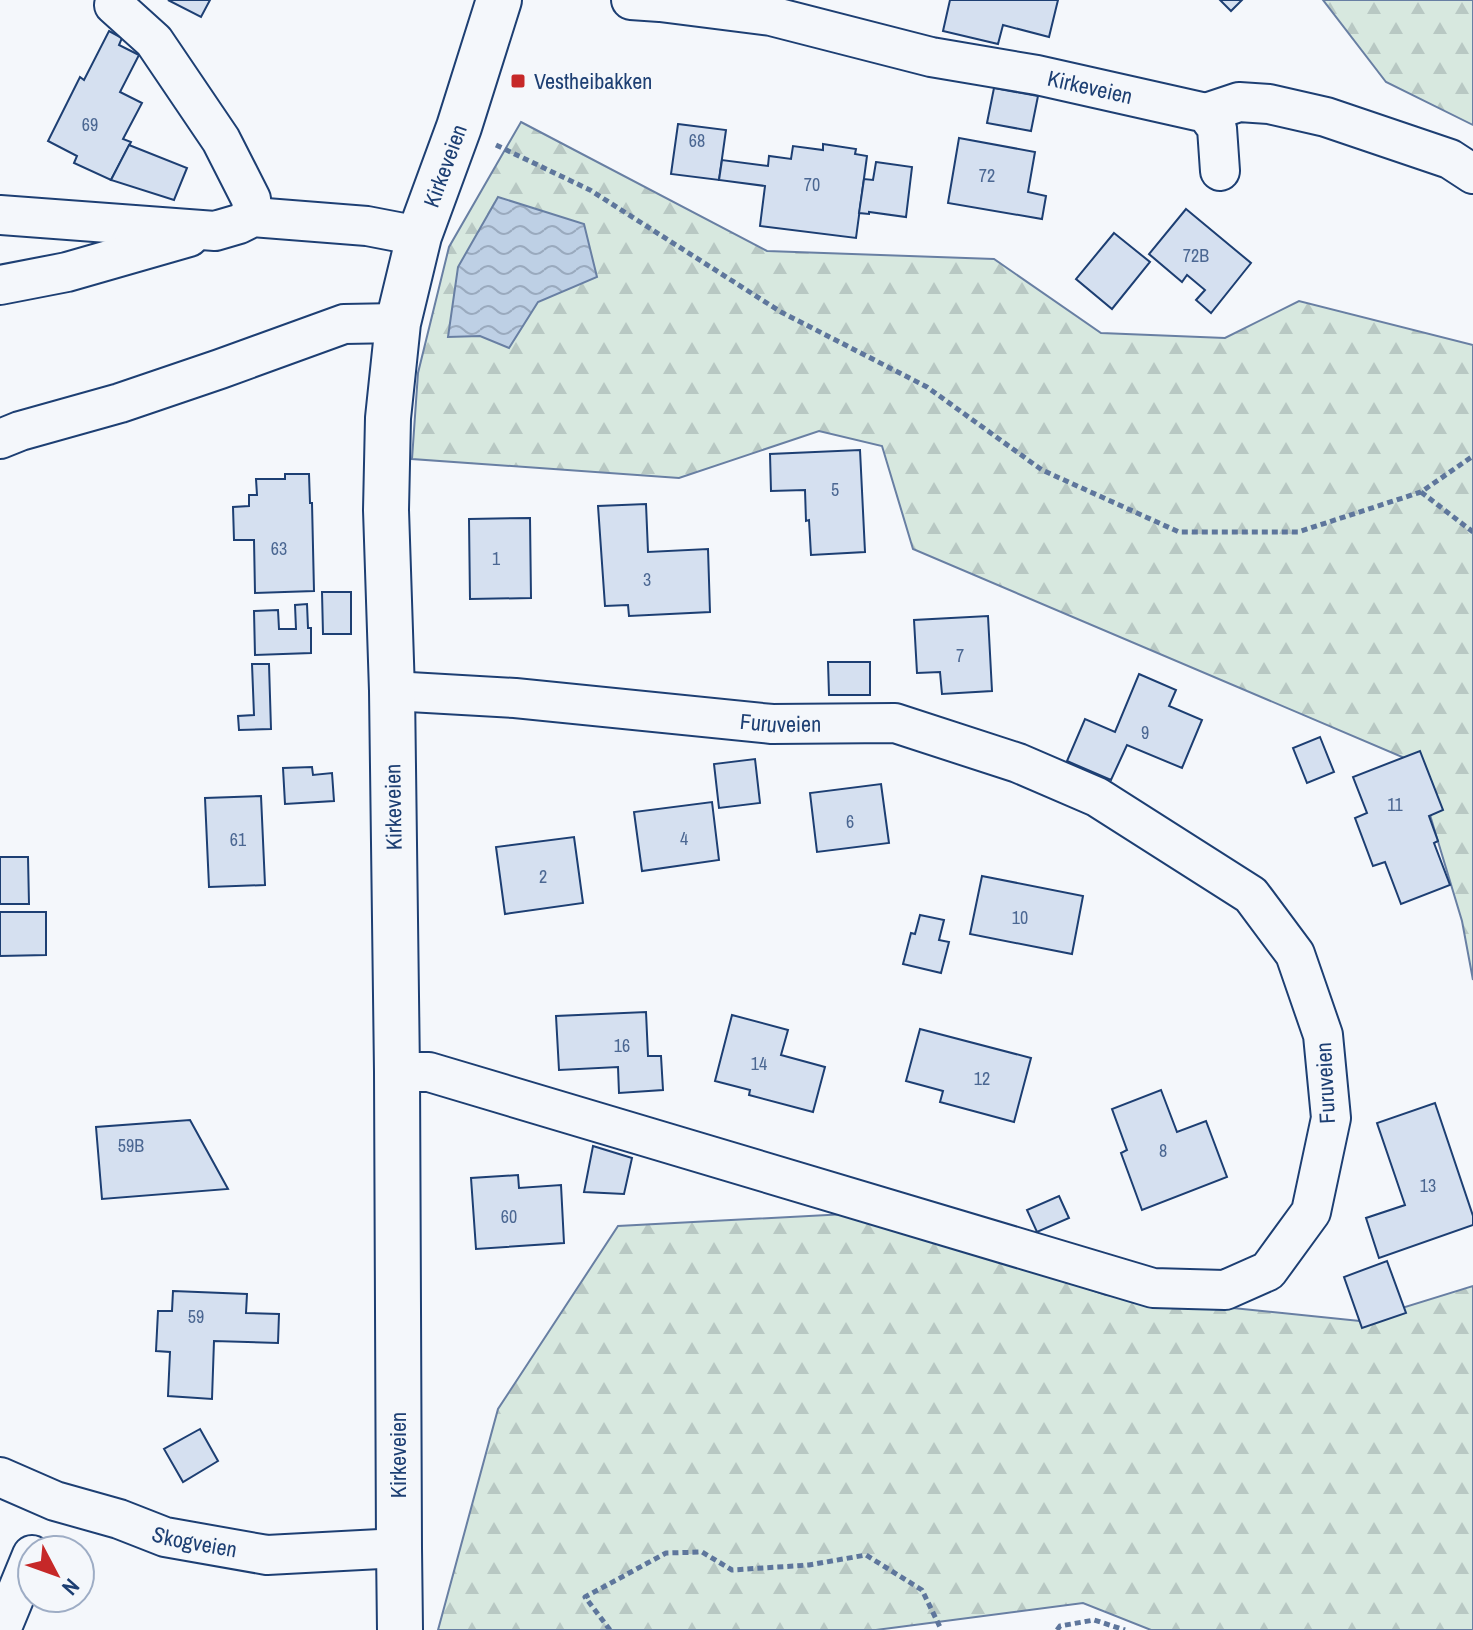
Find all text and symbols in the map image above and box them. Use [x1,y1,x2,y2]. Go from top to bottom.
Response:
street label: Kirkeveien [1045,63,1135,111]
place label: Vestheibakken [534,66,652,96]
marker: Vestheibakken [509,72,527,90]
house number: 69 [82,112,98,137]
street label: Kirkeveien [416,120,474,211]
house number: 68 [689,128,705,153]
house number: 72 [979,163,995,188]
house number: 70 [804,172,820,197]
house number: 72B [1183,243,1209,268]
house number: 5 [831,477,839,502]
house number: 63 [271,536,287,561]
house number: 1 [492,546,501,571]
house number: 3 [643,567,651,592]
house number: 7 [956,643,964,668]
street label: Furuveien [738,706,821,739]
house number: 9 [1141,720,1149,745]
street label: Kirkeveien [377,764,409,850]
house number: 11 [1387,792,1403,817]
house number: 6 [846,809,854,834]
house number: 4 [680,826,688,851]
house number: 61 [230,827,247,852]
house number: 2 [539,864,547,889]
house number: 10 [1012,905,1028,930]
house number: 16 [614,1033,630,1058]
street label: Furuveien [1308,1042,1342,1124]
house number: 14 [751,1051,767,1076]
house number: 12 [974,1066,990,1091]
house number: 59B [118,1133,144,1158]
house number: 8 [1159,1138,1167,1163]
house number: 13 [1420,1173,1436,1198]
house number: 60 [501,1204,517,1229]
house number: 59 [188,1304,204,1329]
street label: Kirkeveien [383,1412,413,1498]
street label: Skogveien [148,1518,239,1564]
north arrow [16,1534,96,1614]
text: N [55,1572,87,1602]

